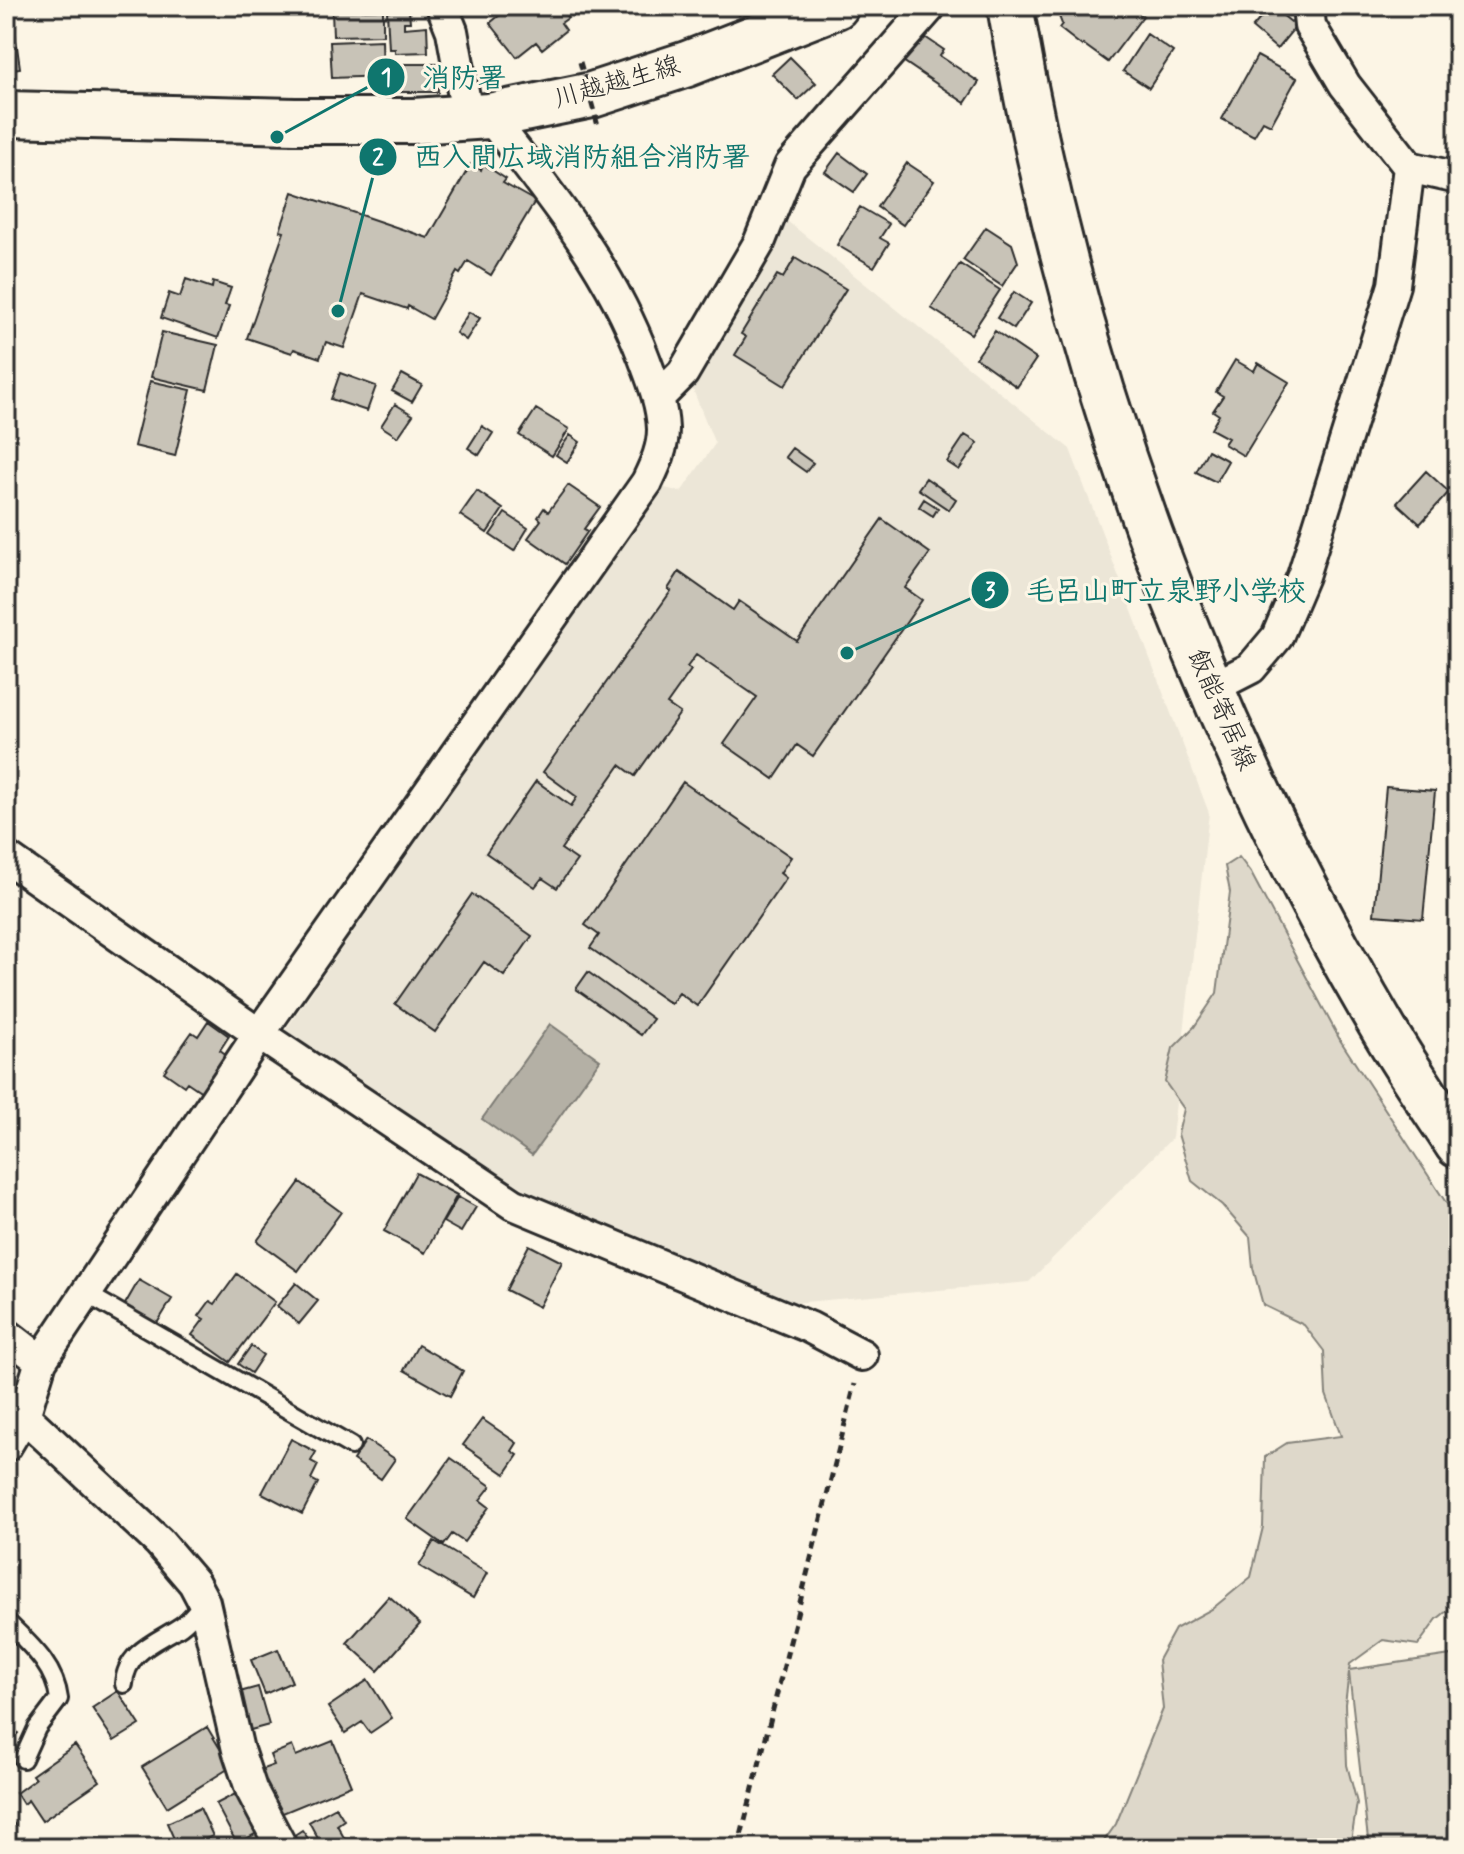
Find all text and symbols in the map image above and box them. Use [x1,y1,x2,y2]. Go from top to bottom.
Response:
street label: 川越越生線 [550,49,684,117]
callout: 消防署 [366,51,522,103]
text: 消防署 [422,61,506,98]
text: 1 [381,63,391,94]
callout: 西入間広域消防組合消防署 [358,131,766,183]
text: 西入間広域消防組合消防署 [414,140,750,177]
text: 2 [372,143,384,174]
callout: 毛呂山町立泉野小学校 [970,564,1322,616]
text: 毛呂山町立泉野小学校 [1026,574,1306,611]
text: 3 [985,577,996,608]
street label: 飯能寄居線 [1179,644,1263,776]

